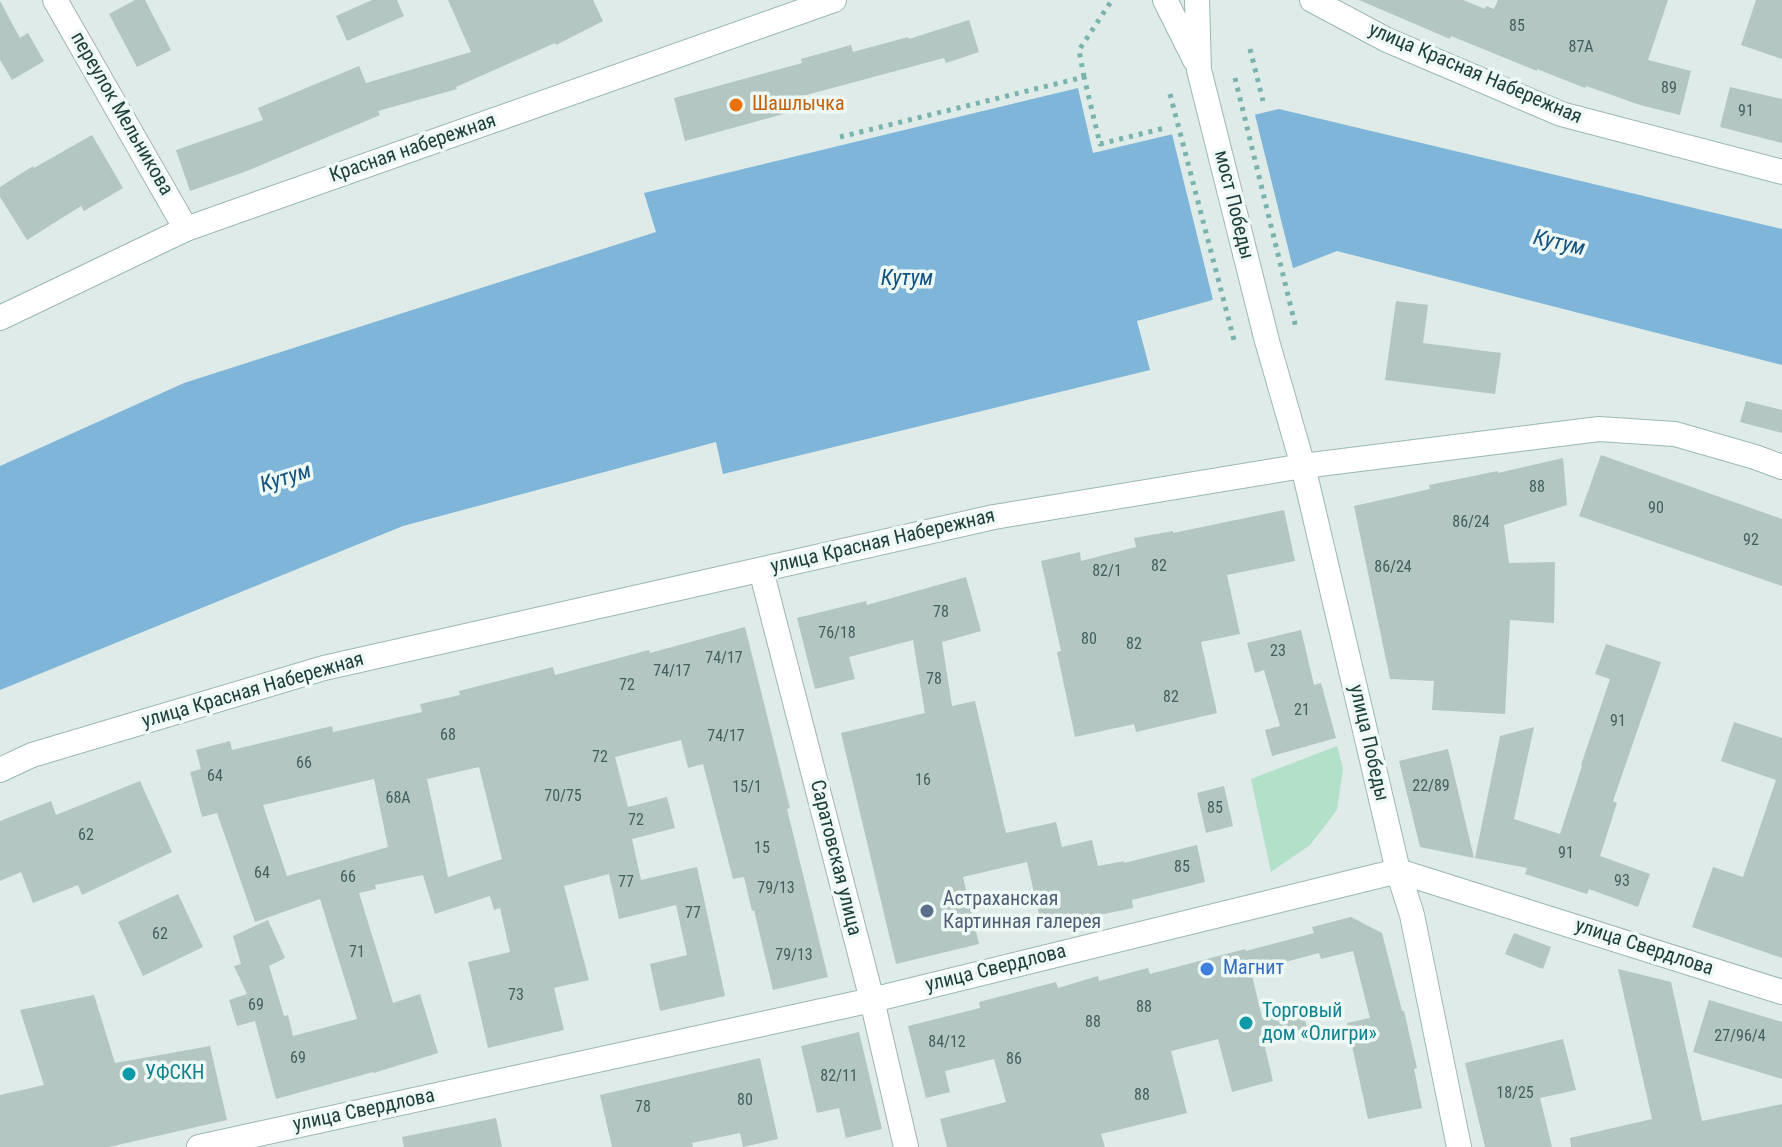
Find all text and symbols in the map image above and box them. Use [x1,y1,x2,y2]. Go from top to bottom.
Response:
house number: 85 [1509,17,1525,37]
street label: улица Красная Набережная [1365,18,1585,130]
street label: переулок Мельникова [64,28,178,200]
house number: 87А [1568,38,1594,58]
house number: 89 [1661,79,1677,99]
place label: Шашлычка [752,93,845,117]
marker: Шашлычка [727,96,745,114]
house number: 91 [1738,102,1754,122]
street label: Красная набережная [327,109,499,189]
street label: мост Победы [1208,148,1258,262]
water label: Кутум [1531,225,1587,263]
water label: Кутум [881,266,933,292]
water label: Кутум [257,458,315,500]
house number: 88 [1529,478,1545,498]
house number: 90 [1648,499,1664,519]
street label: улица Красная Набережная [768,504,998,580]
house number: 86/24 [1452,513,1490,533]
house number: 92 [1743,531,1759,551]
house number: 82 [1151,557,1167,577]
house number: 86/24 [1374,558,1412,578]
house number: 82/1 [1092,562,1122,582]
house number: 78 [933,603,949,623]
house number: 76/18 [818,624,856,644]
house number: 80 [1081,630,1097,650]
house number: 82 [1126,635,1142,655]
house number: 23 [1270,642,1286,662]
street label: улица Красная Набережная [139,648,367,734]
house number: 74/17 [705,649,743,669]
house number: 74/17 [653,662,691,682]
house number: 78 [926,670,942,690]
house number: 72 [619,676,635,696]
street label: улица Победы [1343,682,1393,804]
house number: 82 [1163,688,1179,708]
house number: 21 [1294,701,1310,721]
house number: 91 [1610,712,1626,732]
house number: 68 [440,726,456,746]
house number: 74/17 [707,727,745,747]
house number: 72 [592,748,608,768]
house number: 66 [296,754,312,774]
house number: 64 [207,767,223,787]
house number: 16 [915,771,931,791]
house number: 22/89 [1412,777,1450,797]
house number: 15/1 [732,778,762,798]
street label: Саратовская улица [804,778,866,938]
house number: 70/75 [544,787,582,807]
house number: 68А [385,789,411,809]
house number: 85 [1207,799,1223,819]
house number: 72 [628,811,644,831]
house number: 62 [78,826,94,846]
house number: 15 [754,839,770,859]
house number: 91 [1558,844,1574,864]
house number: 85 [1174,858,1190,878]
house number: 64 [254,864,270,884]
house number: 66 [340,868,356,888]
house number: 93 [1614,872,1630,892]
house number: 77 [618,873,634,893]
house number: 79/13 [757,879,795,899]
place label: Астраханская Картинная галерея [943,888,1101,935]
marker: Астраханская Картинная галерея [918,902,936,920]
house number: 77 [685,904,701,924]
street label: улица Свердлова [1572,914,1716,982]
house number: 62 [152,925,168,945]
street label: улица Свердлова [923,940,1069,998]
house number: 71 [349,943,365,963]
house number: 79/13 [775,946,813,966]
place label: Магнит [1223,957,1284,981]
marker: Магнит [1198,960,1216,978]
house number: 73 [508,986,524,1006]
house number: 69 [248,996,264,1016]
house number: 88 [1136,998,1152,1018]
place label: Торговый дом «Олигри» [1262,1000,1377,1047]
house number: 88 [1085,1013,1101,1033]
marker: Торговый дом «Олигри» [1237,1014,1255,1032]
house number: 27/96/4 [1714,1027,1766,1047]
house number: 84/12 [928,1033,966,1053]
house number: 69 [290,1049,306,1069]
house number: 86 [1006,1050,1022,1070]
place label: УФСКН [145,1062,204,1086]
marker: УФСКН [120,1065,138,1083]
house number: 82/11 [820,1067,858,1087]
street label: улица Свердлова [291,1084,437,1138]
house number: 18/25 [1496,1084,1534,1104]
house number: 88 [1134,1086,1150,1106]
house number: 80 [737,1091,753,1111]
house number: 78 [635,1098,651,1118]

